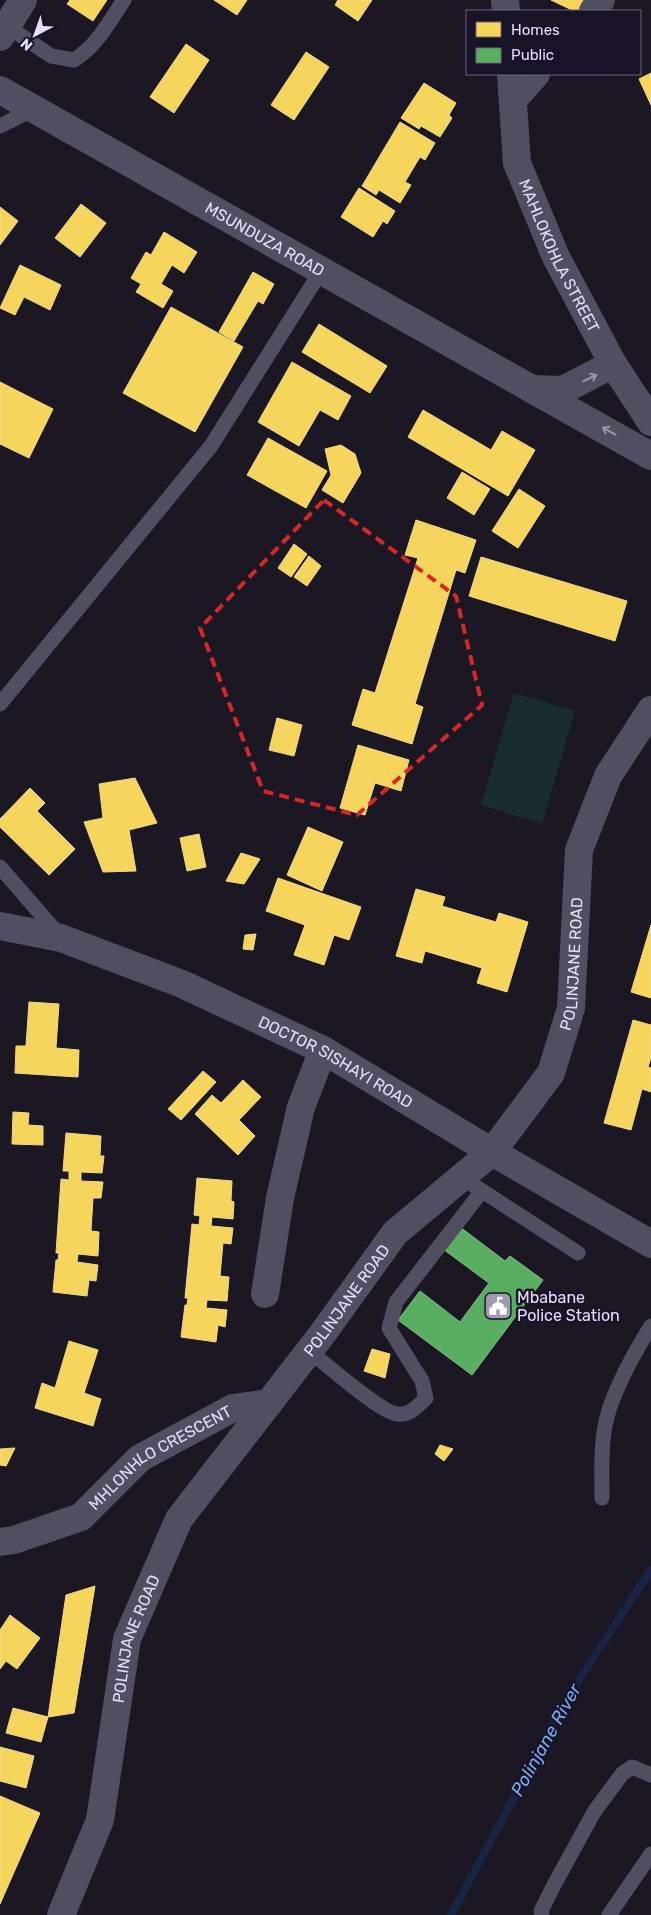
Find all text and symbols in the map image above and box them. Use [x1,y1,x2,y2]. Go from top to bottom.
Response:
north arrow [10,10,60,60]
legend [466,10,641,75]
text: Homes [511,21,560,39]
text: N [17,35,36,54]
text: Public [511,46,554,64]
street label: MAHLOKOHLA STREET [515,176,604,335]
street label: MSUNDUZA ROAD [202,198,328,280]
one-way arrow [582,372,597,382]
one-way arrow [602,426,617,435]
street label: POLINJANE ROAD [555,897,586,1033]
street label: DOCTOR SISHAYI ROAD [255,1012,417,1112]
street label: POLINJANE ROAD [299,1240,393,1360]
place label: Mbabane Police Station [517,1288,620,1325]
public building icon: Mbabane Police Station [483,1291,513,1321]
street label: MHLONHLO CRESCENT [84,1401,235,1514]
street label: POLINJANE ROAD [108,1572,163,1704]
water label: Polinjane River [506,1679,586,1800]

